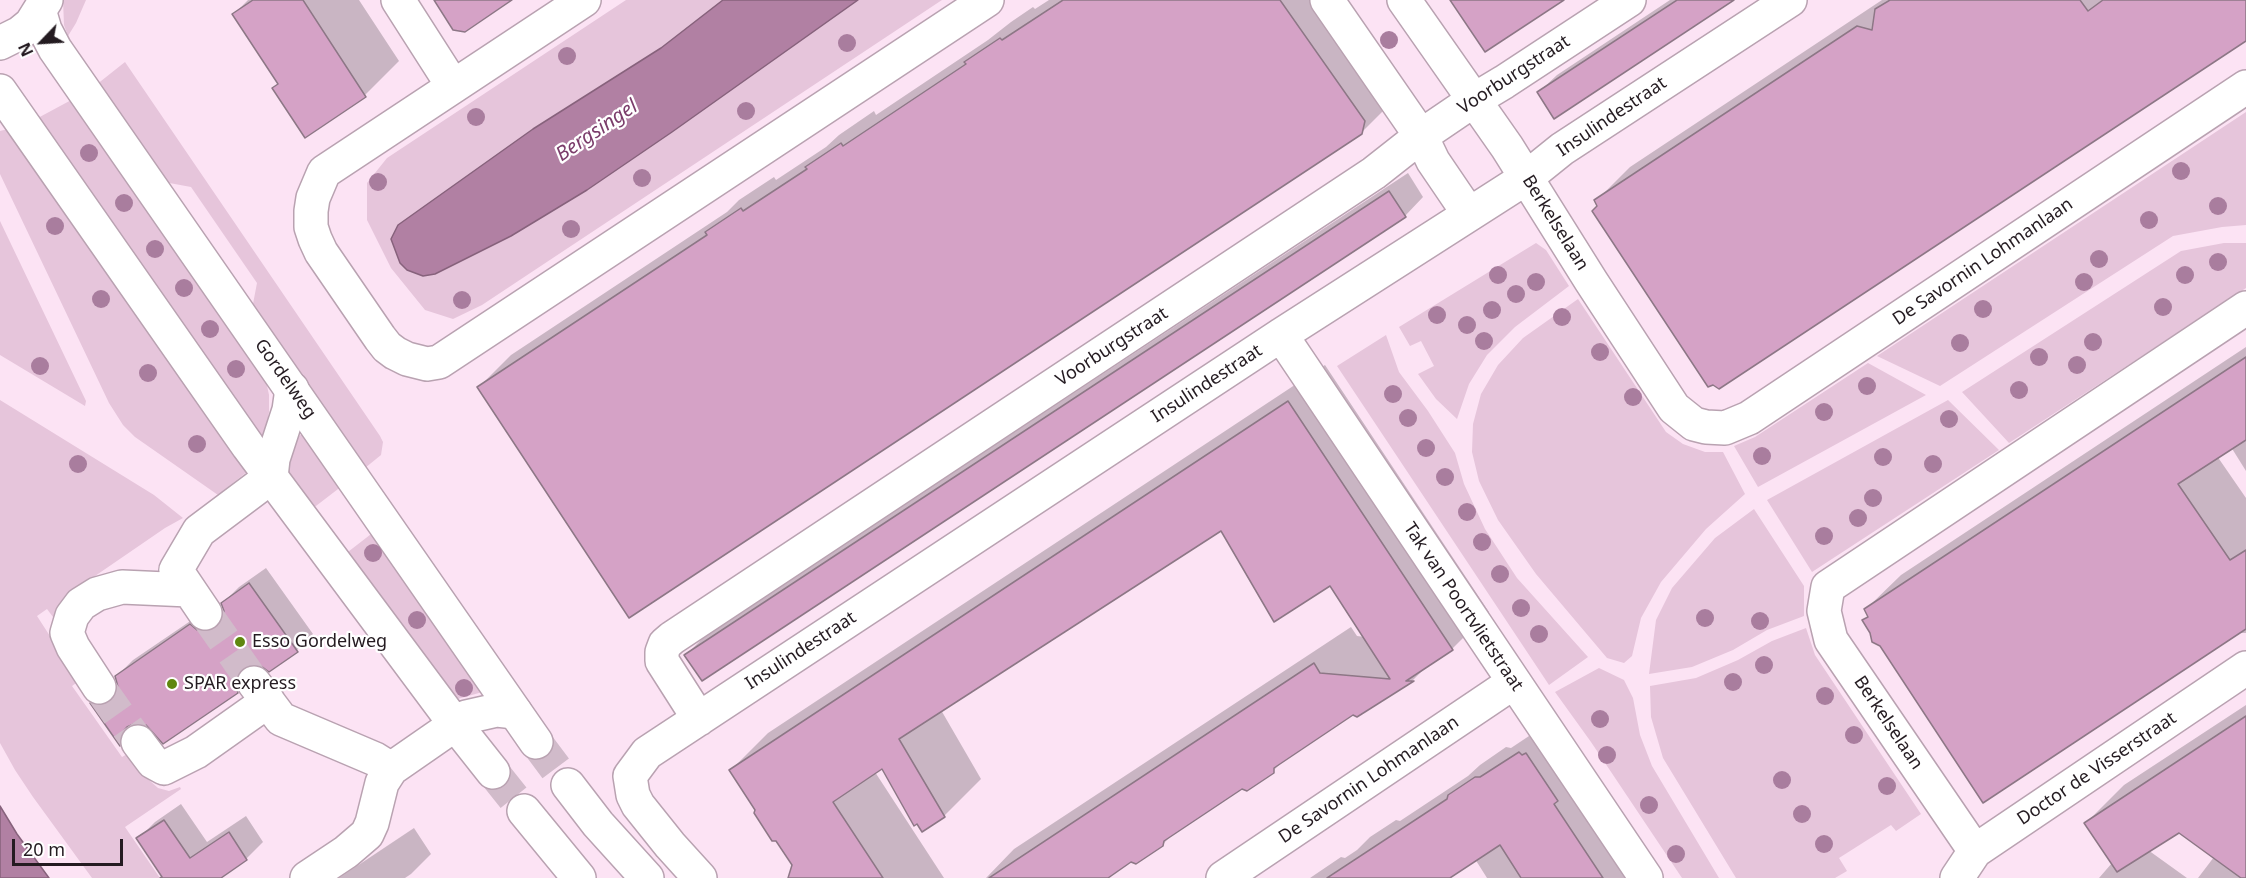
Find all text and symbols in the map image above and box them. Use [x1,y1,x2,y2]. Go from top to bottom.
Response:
north arrow [12,12,72,72]
street label: Voorburgstraat [1454,31,1574,119]
text: N [13,39,38,60]
street label: Insulindestraat [1553,72,1671,162]
water label: Bergsingel [552,95,642,167]
street label: Berkelselaan [1517,171,1593,275]
street label: De Savornin Lohmanlaan [1889,194,2077,330]
street label: Voorburgstraat [1052,303,1172,391]
street label: Gordelweg [250,335,320,423]
street label: Insulindestraat [1148,340,1266,428]
street label: Tak van Poortvlietstraat [1399,519,1527,695]
street label: Insulindestraat [742,607,860,695]
place label: Esso Gordelweg [252,631,387,653]
marker: Esso Gordelweg [233,635,247,649]
street label: Berkelselaan [1849,672,1927,774]
place label: SPAR express [184,673,296,695]
marker: SPAR express [165,677,179,691]
street label: Doctor de Visserstraat [2013,708,2181,830]
street label: De Savornin Lohmanlaan [1275,712,1463,848]
scale bar [15,827,126,865]
text: 20 m [23,837,65,861]

